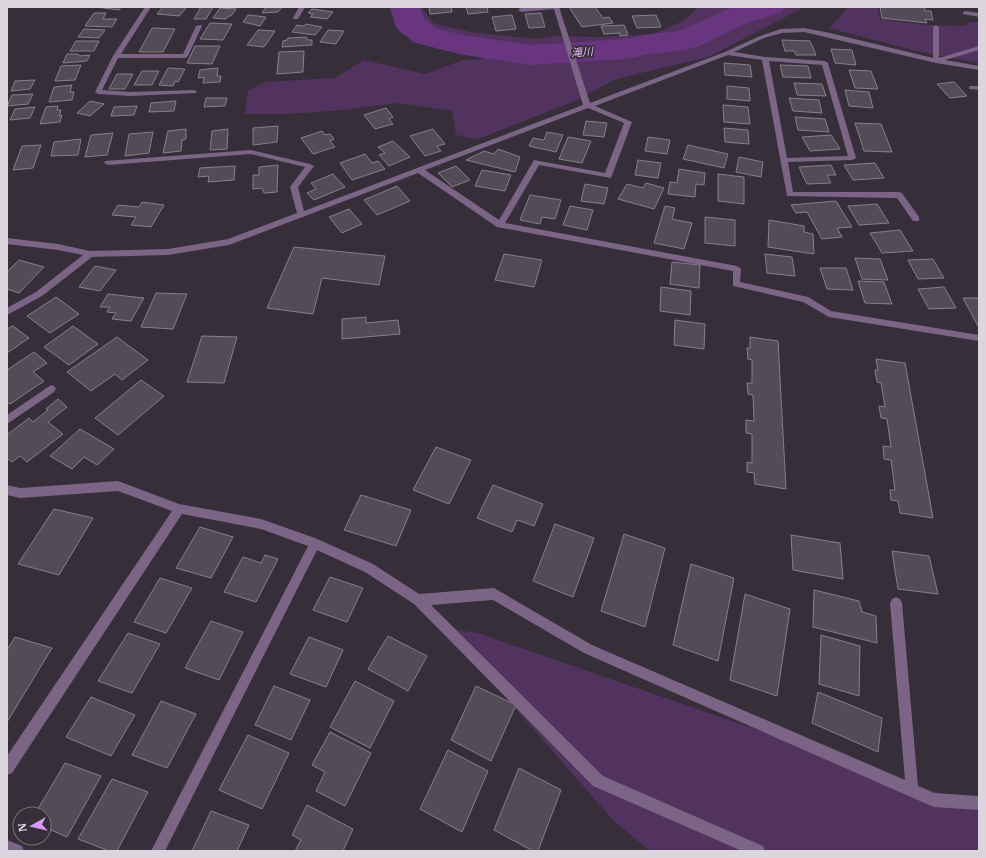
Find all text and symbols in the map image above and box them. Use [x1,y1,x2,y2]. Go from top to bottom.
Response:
water label: 滝川 [571,44,594,60]
north arrow [12,806,52,846]
text: N [15,822,30,833]

